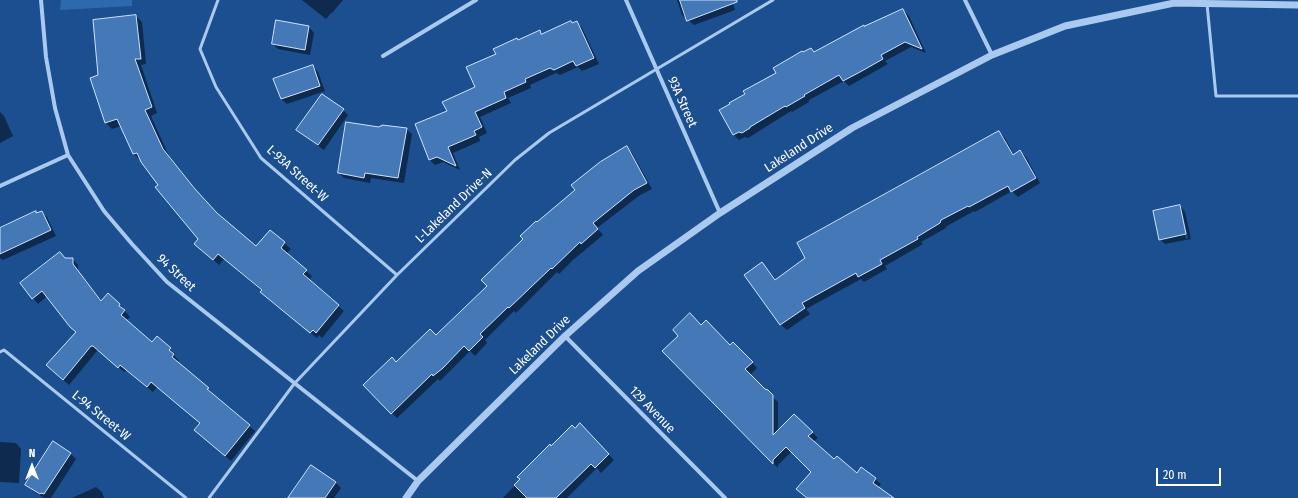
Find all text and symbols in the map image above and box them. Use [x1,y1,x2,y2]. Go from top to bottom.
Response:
street label: 93A Street [664,74,700,130]
street label: Lakeland Drive [762,120,836,176]
street label: L-93A Street-W [263,142,331,206]
street label: L-Lakeland Drive-N [412,165,496,247]
street label: 94 Street [153,251,199,295]
street label: Lakeland Drive [506,312,574,378]
street label: 129 Avenue [626,383,678,437]
street label: L-94 Street-W [69,388,133,444]
north arrow [12,446,52,486]
text: N [29,447,35,460]
scale bar [1158,460,1223,486]
text: 20 m [1163,468,1187,482]

